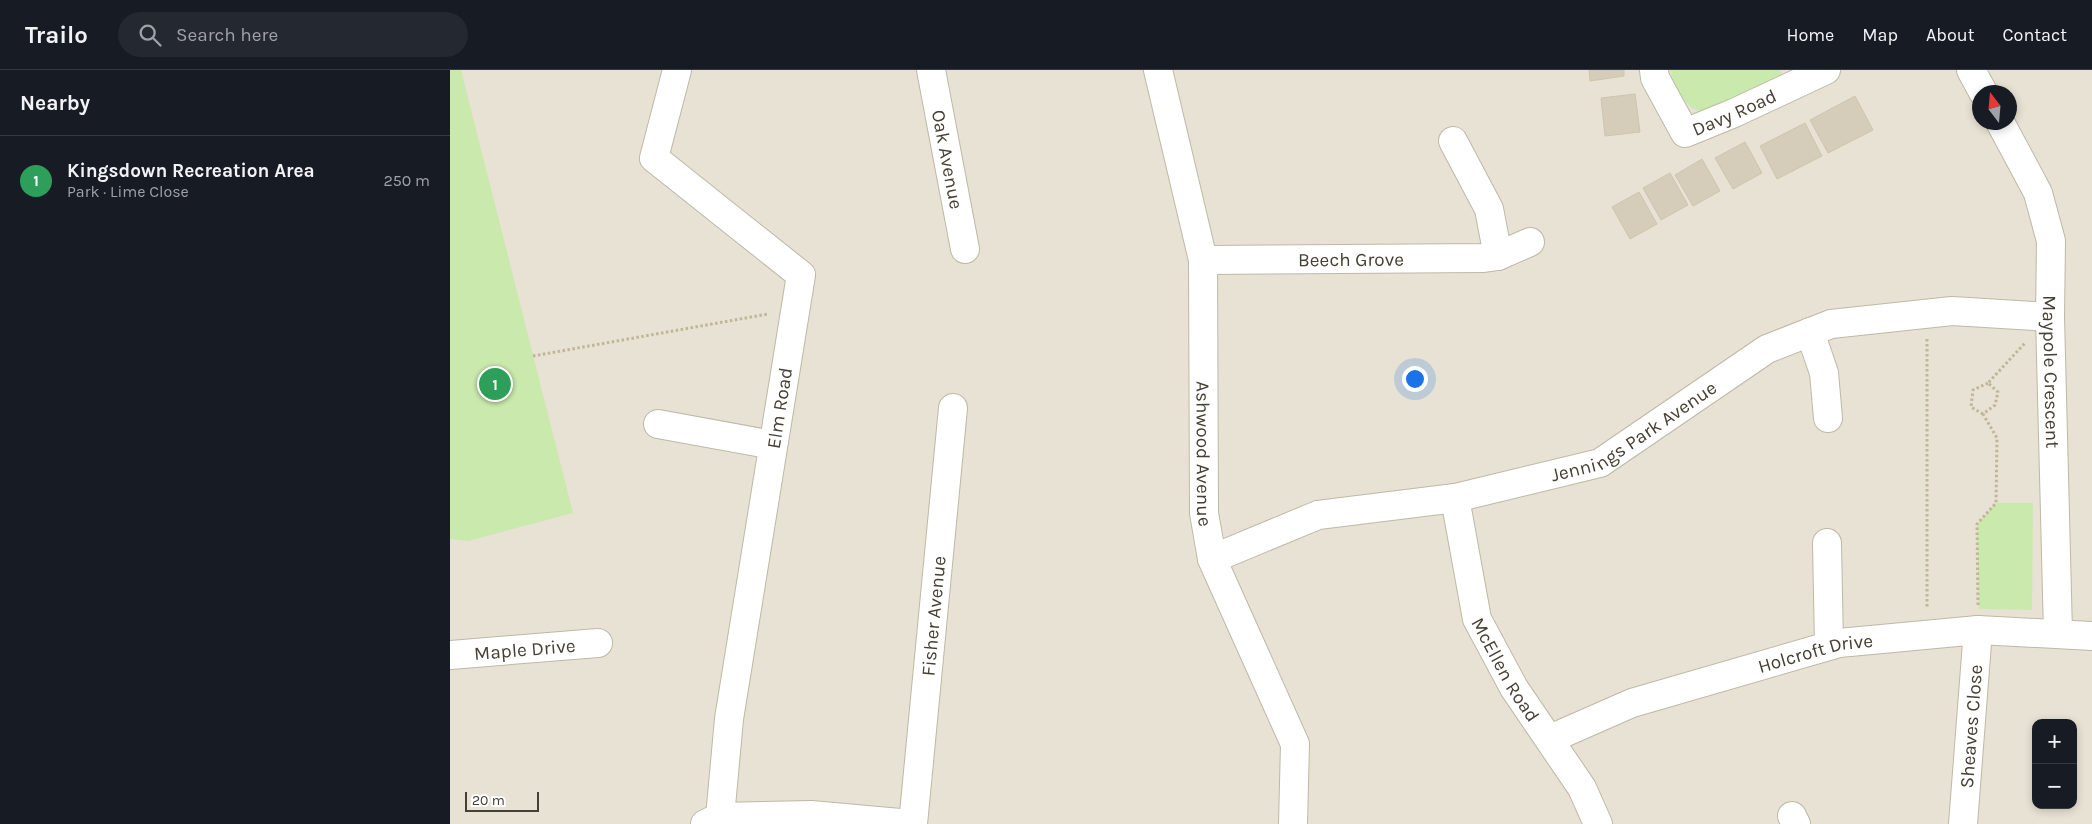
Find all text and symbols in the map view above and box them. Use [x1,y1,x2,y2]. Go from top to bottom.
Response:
search box [118,12,468,57]
text: Trailo [25,21,88,49]
icon: search [136,21,164,49]
text: Search here [176,24,278,46]
text: Home [1786,24,1834,46]
text: Map [1862,24,1898,46]
text: About [1926,24,1975,46]
text: Contact [2003,24,2067,46]
street label: Davy Road [1689,85,1780,141]
north arrow [1972,85,2017,130]
text: Nearby [20,91,90,115]
street label: Oak Avenue [927,108,967,211]
text: Kingsdown Recreation Area [67,160,315,182]
text: 1 [33,171,39,190]
text: 250 m [383,171,430,190]
text: Park · Lime Close [67,182,189,201]
street label: Beech Grove [1298,249,1404,271]
street label: Maypole Crescent [2038,295,2063,449]
pin: 1 [479,365,511,403]
street label: Elm Road [763,366,797,450]
your location [1402,366,1428,392]
street label: Jennings Park Avenue [1549,377,1721,486]
street label: Ashwood Avenue [1191,381,1216,528]
street label: Fisher Avenue [917,555,951,677]
street label: McEllen Road [1466,614,1544,726]
street label: Holcroft Drive [1755,630,1874,678]
street label: Maple Drive [473,635,576,665]
street label: Sheaves Close [1956,664,1987,789]
map controls [2032,719,2077,809]
button: + [2032,719,2077,764]
button: − [2032,764,2077,809]
scale bar [465,789,539,812]
text: 20 m [472,792,505,809]

